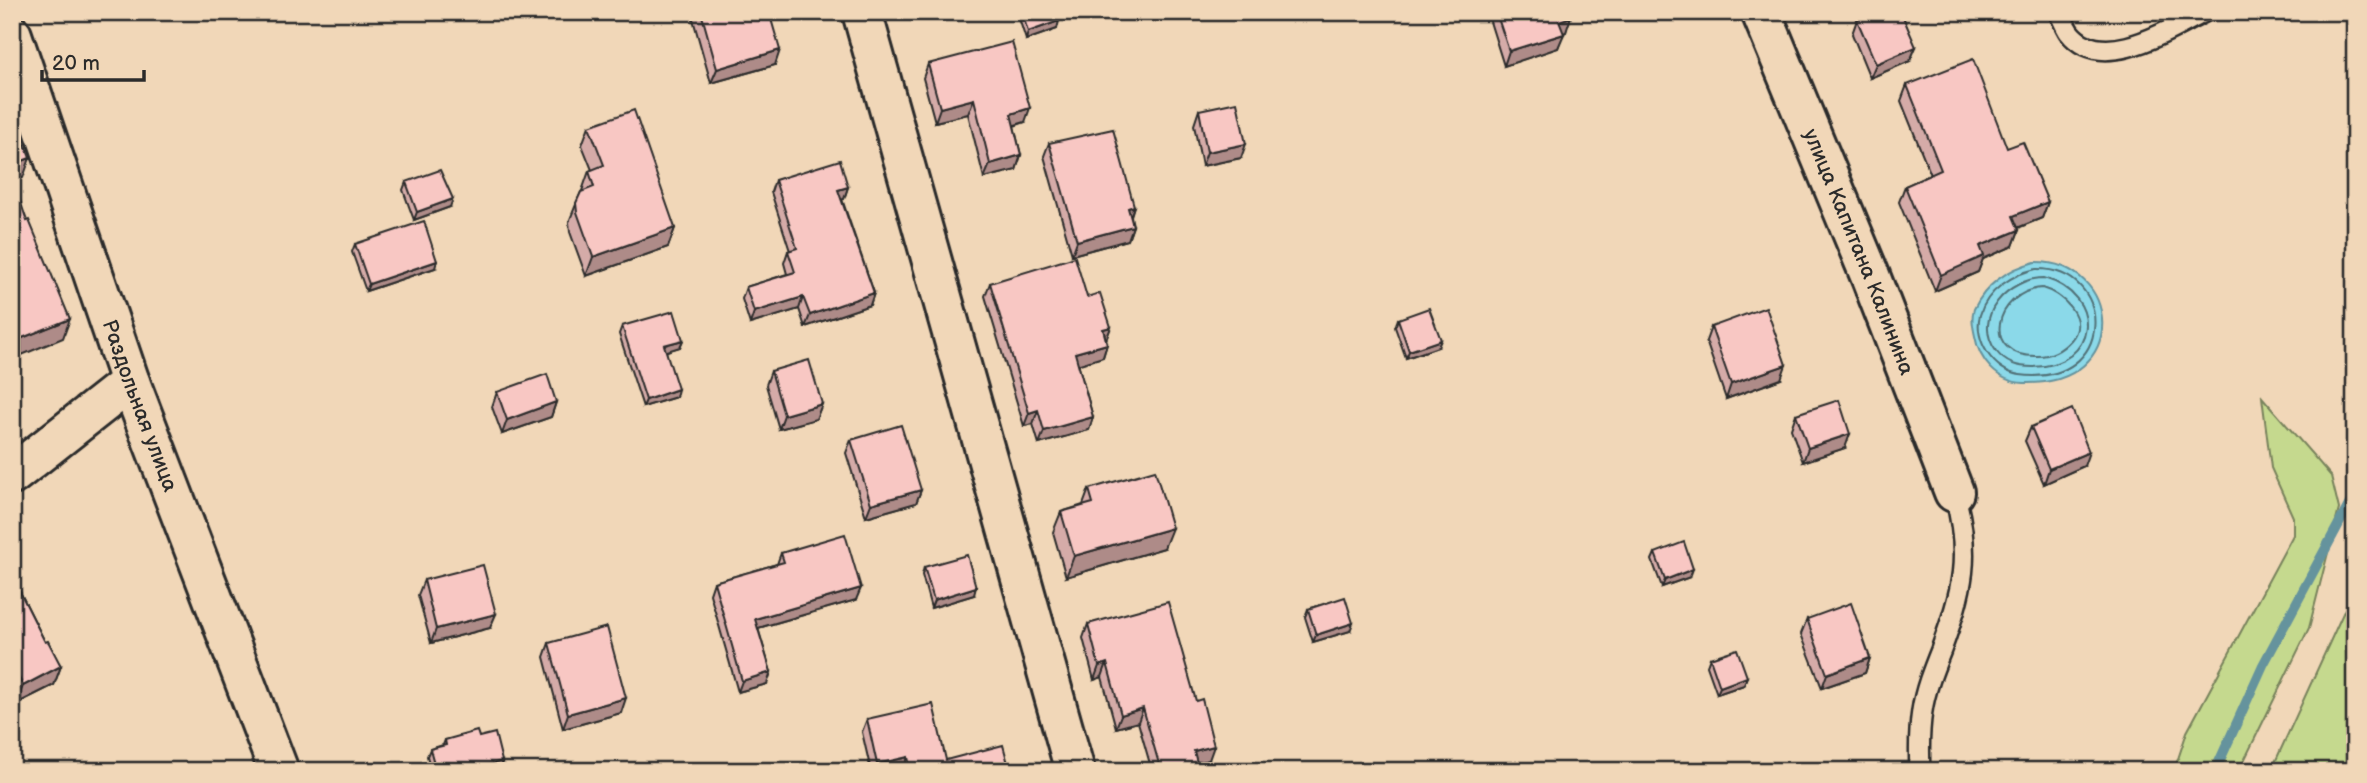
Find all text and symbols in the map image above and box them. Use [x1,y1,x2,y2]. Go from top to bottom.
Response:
scale bar [42,38,144,82]
text: 20 m [52,51,100,76]
street label: улица Капитана Калинина [1798,125,1920,379]
street label: Раздольная улица [97,316,183,496]

